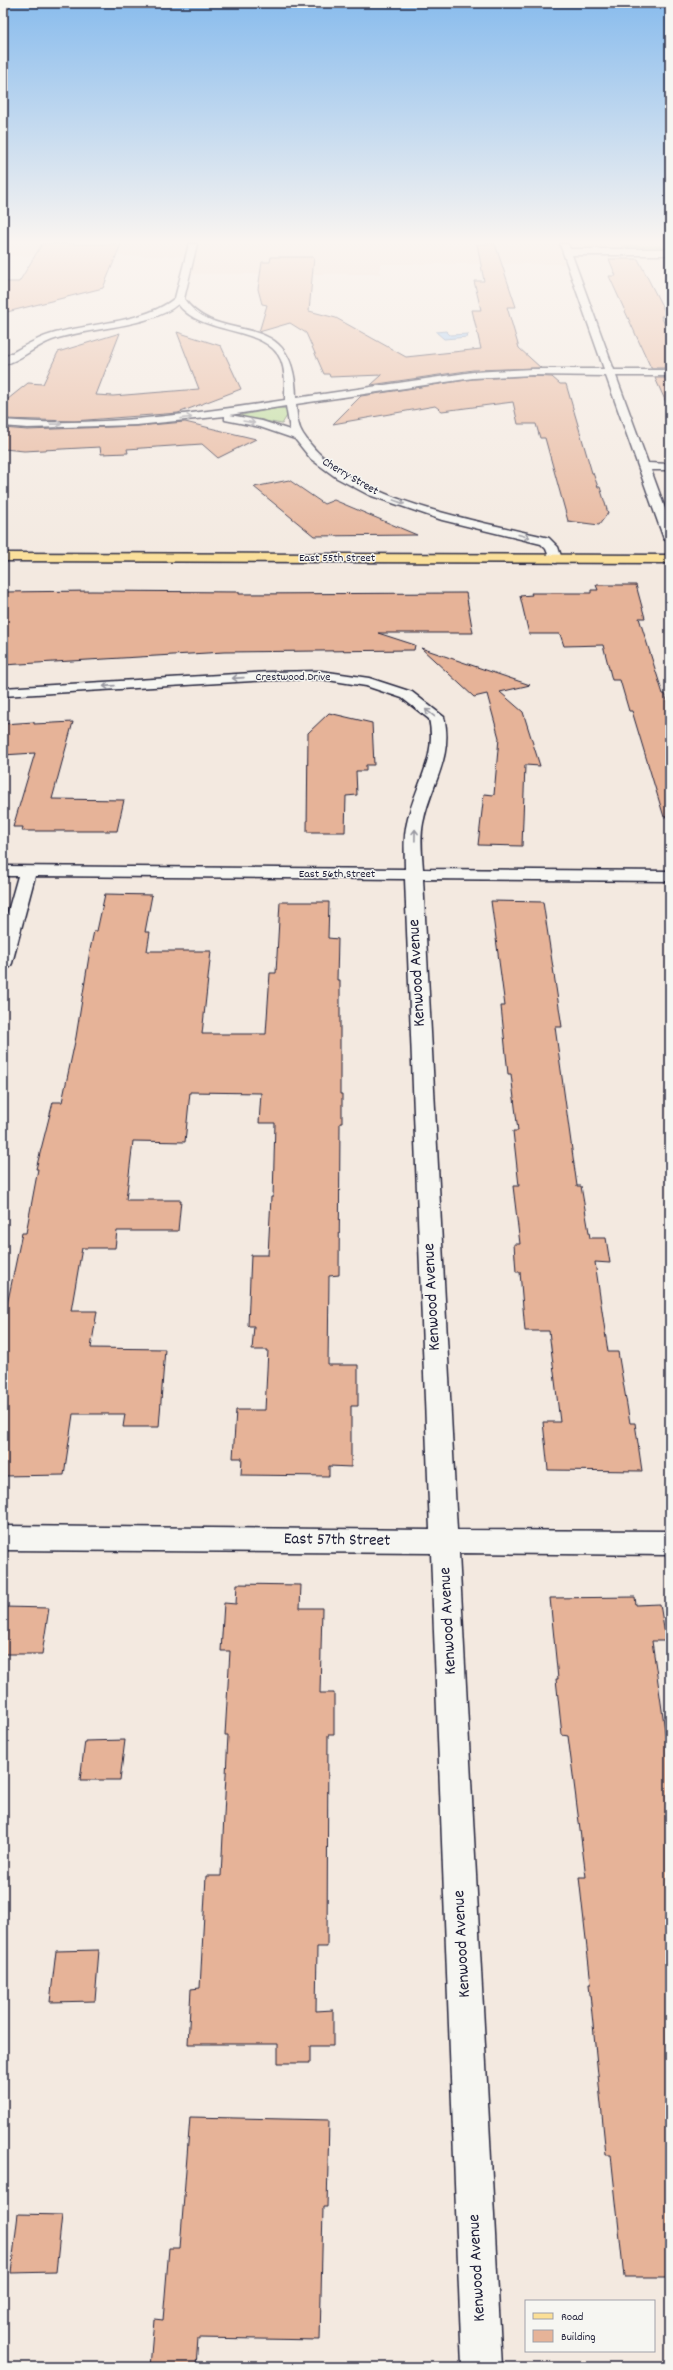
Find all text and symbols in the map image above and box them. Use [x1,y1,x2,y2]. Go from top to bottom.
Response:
one-way arrow [179,414,192,422]
one-way arrow [242,418,255,426]
one-way arrow [49,420,62,428]
street label: Cherry Street [319,454,382,500]
one-way arrow [392,499,404,507]
one-way arrow [517,533,530,541]
street label: East 55th Street [299,550,376,567]
street label: Crestwood Drive [255,669,331,686]
one-way arrow [232,674,245,681]
one-way arrow [103,683,116,690]
one-way arrow [424,708,435,717]
one-way arrow [411,829,418,842]
street label: East 56th Street [299,866,376,883]
street label: Kenwood Avenue [403,919,433,1027]
street label: Kenwood Avenue [418,1243,448,1351]
street label: East 57th Street [283,1528,391,1554]
street label: Kenwood Avenue [434,1567,464,1675]
street label: Kenwood Avenue [448,1890,478,1998]
street label: Kenwood Avenue [463,2214,493,2322]
legend [525,2300,655,2352]
text: Road [561,2309,583,2326]
text: Building [561,2329,596,2346]

